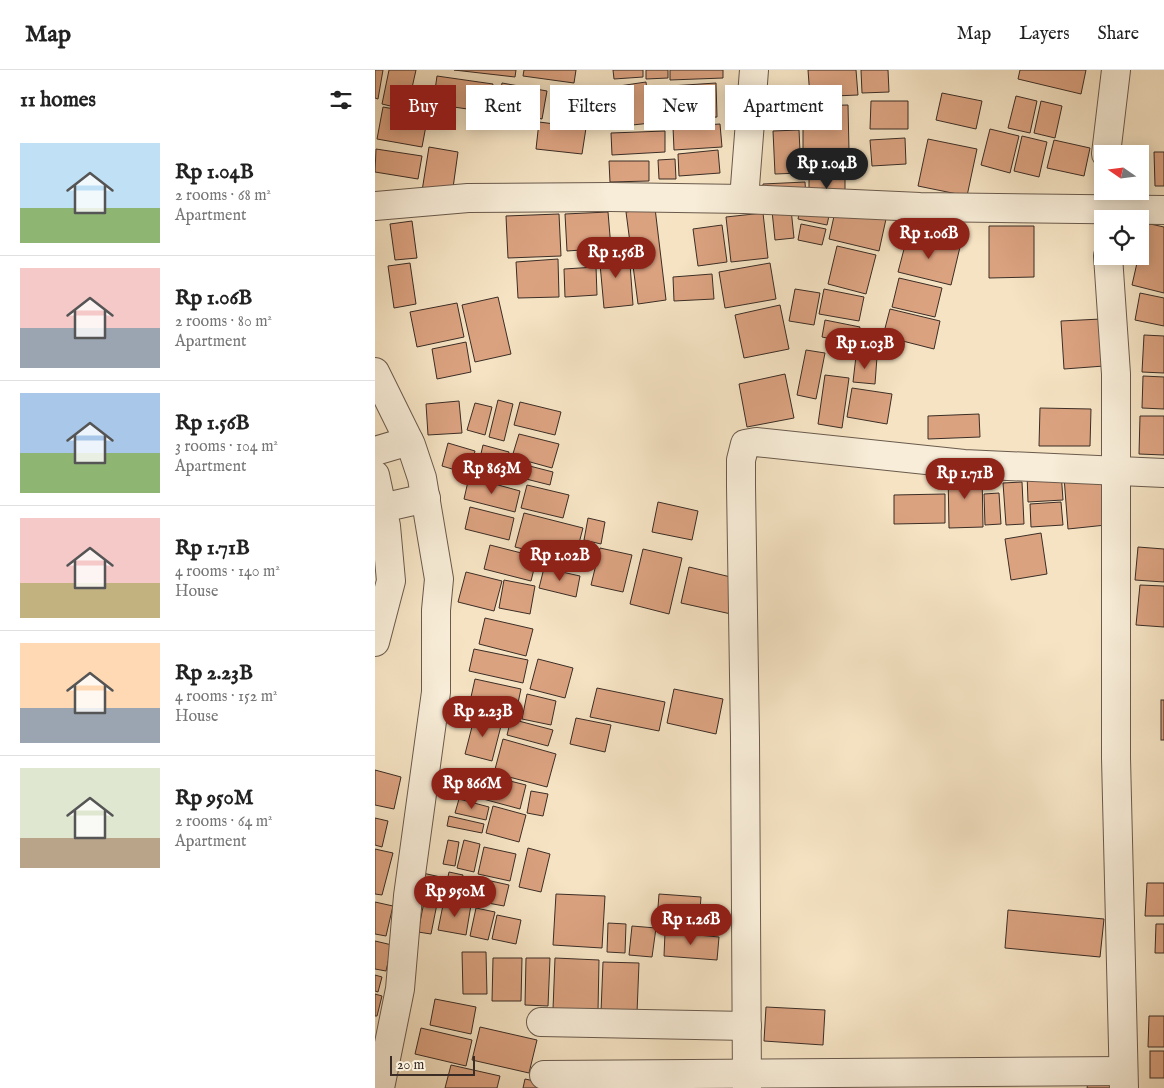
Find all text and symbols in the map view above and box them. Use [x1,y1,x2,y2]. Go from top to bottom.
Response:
text: Map [25,19,71,50]
text: Map [957,23,991,46]
text: Layers [1019,23,1070,46]
text: Share [1098,23,1139,46]
chip: Buy [390,85,456,130]
chip: Rent [466,85,540,130]
chip: Filters [550,85,634,130]
chip: New [644,85,715,130]
chip: Apartment [725,85,842,130]
icon: filters [327,86,355,114]
text: 11 homes [20,87,96,114]
north arrow [1094,145,1149,200]
map controls [1094,145,1149,265]
pin: Rp 1.04B [775,148,879,190]
text: Rp 1.04B [797,154,857,174]
text: Rp 1.04B [175,159,254,186]
icon: home [60,163,120,223]
text: 2 rooms · 68 m² [175,186,271,206]
text: Apartment [175,206,246,226]
button: locate [1094,210,1149,265]
pin: Rp 1.06B [877,218,981,260]
text: Rp 1.06B [900,224,958,244]
pin: Rp 1.56B [564,236,668,279]
text: Rp 1.56B [588,243,644,263]
text: Rp 1.06B [175,285,252,312]
icon: home [60,288,120,348]
text: 2 rooms · 80 m² [175,312,272,332]
pin: Rp 1.03B [813,328,917,370]
text: Apartment [175,332,246,352]
text: Rp 1.03B [836,334,894,354]
text: Rp 1.56B [175,410,249,437]
icon: home [60,413,120,473]
text: 3 rooms · 104 m² [175,437,278,457]
pin: Rp 863M [446,452,538,495]
text: Apartment [175,457,246,477]
pin: Rp 1.71B [913,458,1017,500]
text: Rp 863M [463,459,521,479]
text: Rp 1.71B [937,464,993,484]
text: Rp 1.71B [175,535,250,562]
icon: home [60,538,120,598]
pin: Rp 1.02B [508,540,612,582]
text: Rp 1.02B [530,546,590,566]
text: 4 rooms · 140 m² [175,562,280,582]
text: House [175,582,218,602]
text: Rp 2.23B [175,660,253,687]
icon: home [60,663,120,723]
text: 4 rooms · 152 m² [175,687,277,707]
pin: Rp 2.23B [431,696,535,738]
text: Rp 2.23B [453,702,513,722]
text: House [175,707,218,727]
pin: Rp 866M [426,768,518,810]
text: Rp 866M [442,774,502,794]
text: Rp 950M [175,785,254,812]
icon: home [60,788,120,848]
text: 2 rooms · 64 m² [175,812,273,832]
text: Apartment [175,832,246,852]
pin: Rp 950M [409,876,501,918]
text: Rp 950M [425,882,485,902]
pin: Rp 1.26B [639,904,743,946]
text: Rp 1.26B [662,910,720,930]
scale bar [390,1053,475,1076]
text: 20 m [397,1056,424,1074]

